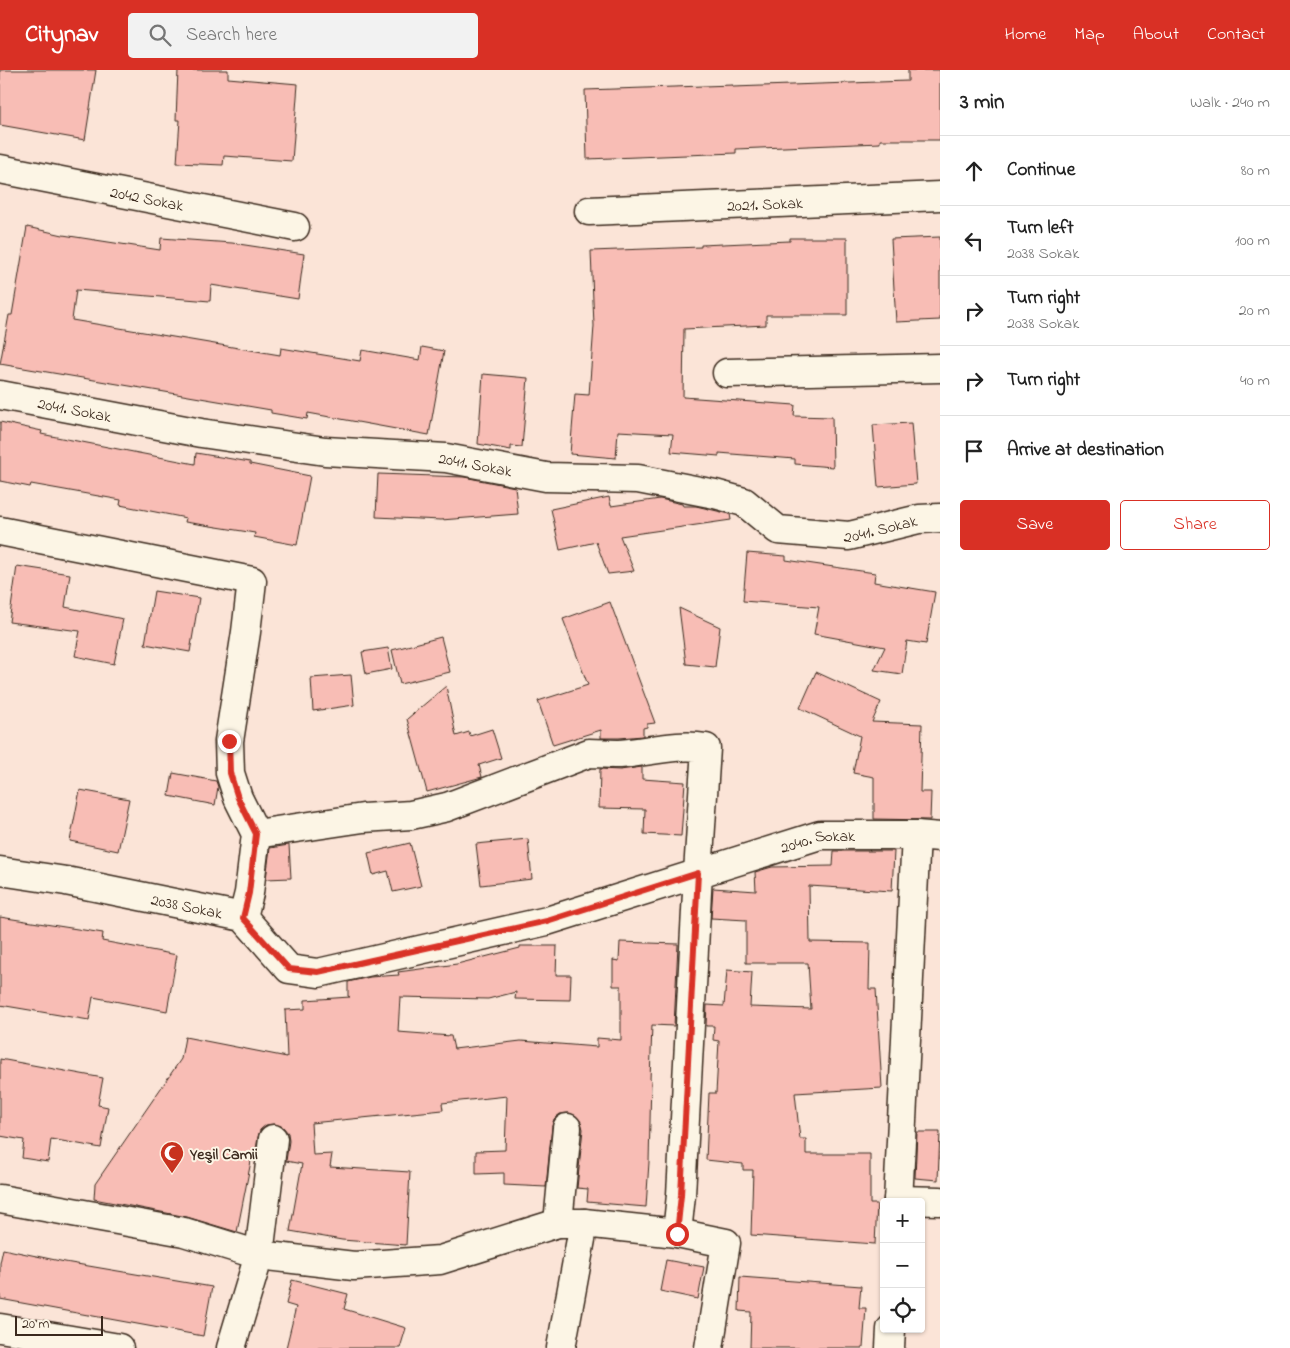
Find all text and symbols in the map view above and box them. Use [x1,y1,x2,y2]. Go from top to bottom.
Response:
search box [128,13,478,58]
text: Citynav [25,18,98,53]
icon: search [146,21,174,49]
text: Search here [186,22,277,49]
text: Home [1005,22,1046,48]
text: Map [1074,22,1105,48]
text: About [1133,22,1179,48]
text: Contact [1207,22,1265,48]
text: 3 min [960,88,1004,118]
text: Walk · 240 m [1190,91,1270,115]
icon: ahead [960,157,988,185]
text: Continue [1007,157,1075,184]
text: 80 m [1241,159,1270,183]
street label: 2042 Sokak [108,181,186,219]
street label: 2021. Sokak [726,192,804,219]
text: Turn left [1007,215,1074,242]
icon: left [960,227,988,255]
text: 100 m [1235,229,1270,253]
text: 2038 Sokak [1007,242,1079,266]
text: Turn right [1007,285,1080,312]
icon: right [960,297,988,325]
text: 20 m [1239,299,1270,323]
text: 2038 Sokak [1007,312,1079,336]
icon: right [960,367,988,395]
text: Turn right [1007,367,1080,394]
text: 40 m [1240,369,1270,393]
street label: 2041. Sokak [35,392,114,430]
icon: arrive [960,437,988,465]
text: Arrive at destination [1007,437,1164,464]
street label: 2041. Sokak [438,448,515,484]
button: Save [960,500,1110,550]
button: Share [1120,500,1270,550]
street label: 2041. Sokak [843,510,921,550]
route end [218,730,241,753]
street label: 2040. Sokak [778,824,856,861]
street label: 2038 Sokak [149,889,225,927]
mosque icon: Yeşil Camii [159,1140,185,1174]
place label: Yeşil Camii [189,1143,258,1167]
map controls [880,1198,925,1333]
button: + [880,1198,925,1243]
route start [666,1223,689,1246]
button: − [880,1243,925,1288]
button: locate [880,1288,925,1333]
scale bar [15,1313,102,1336]
text: 20 m [22,1314,49,1335]

